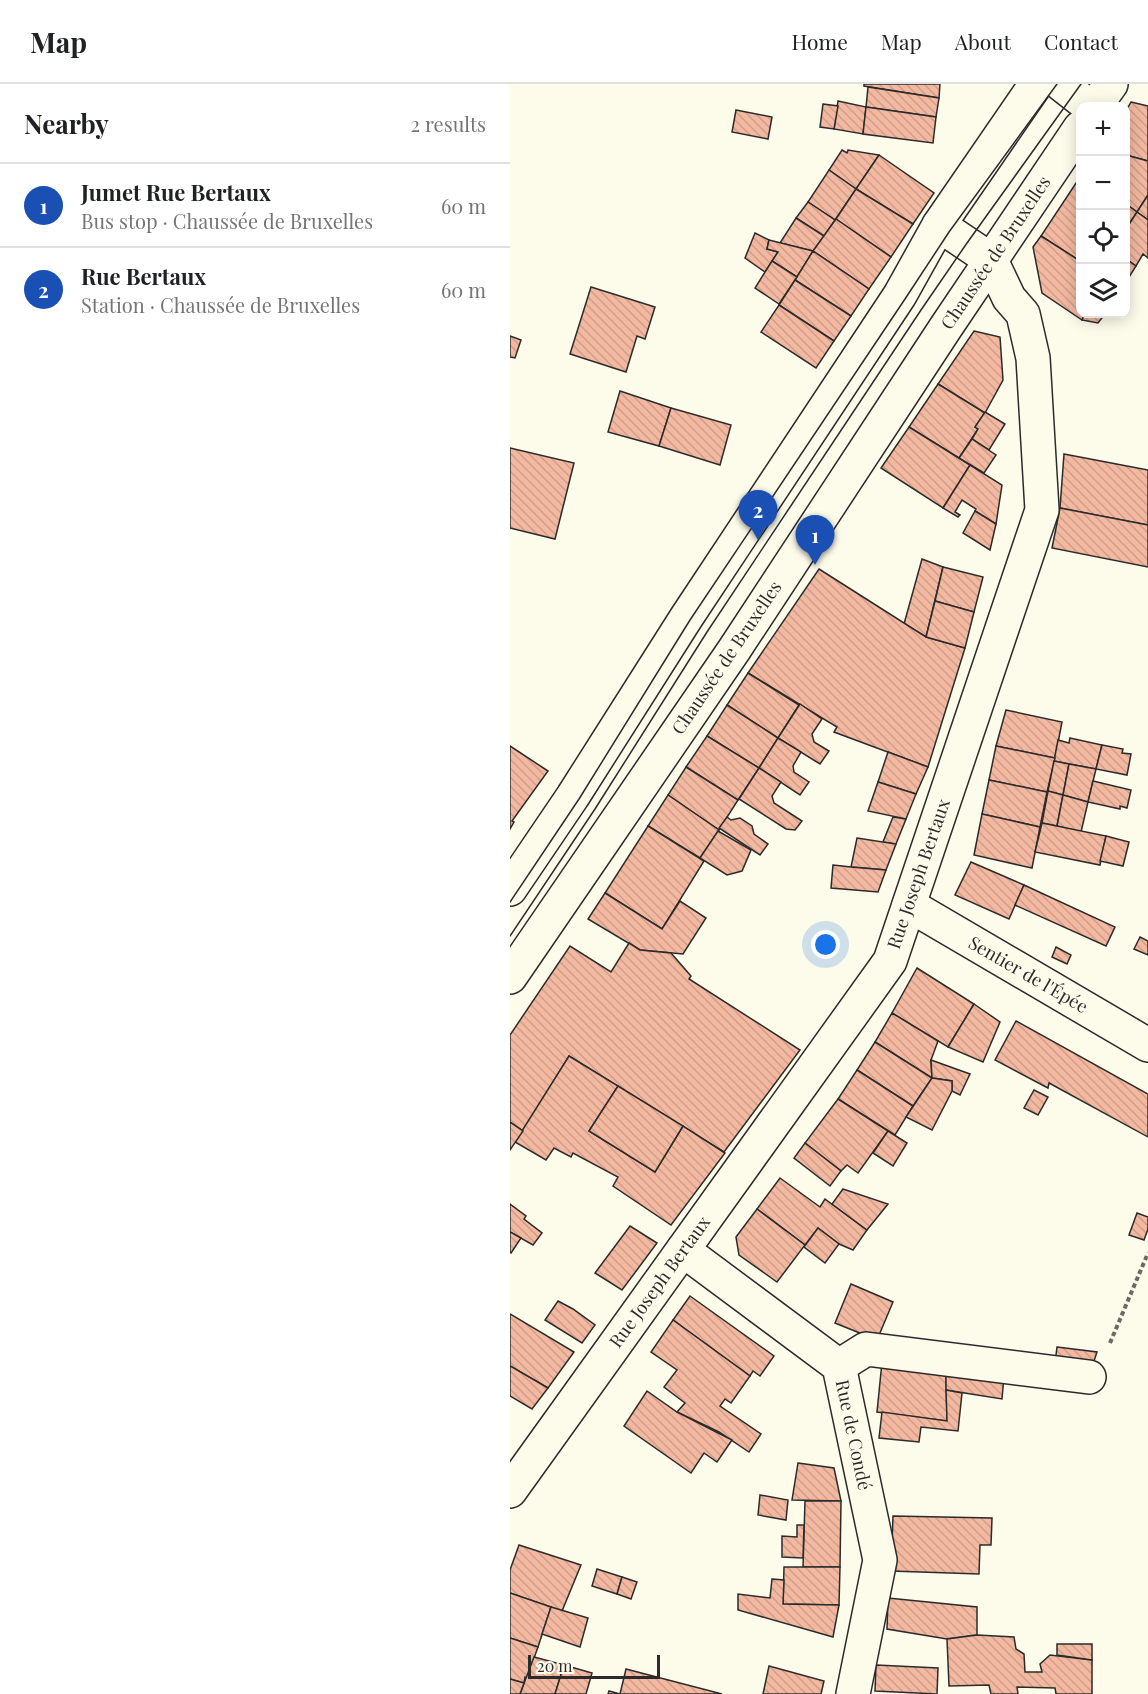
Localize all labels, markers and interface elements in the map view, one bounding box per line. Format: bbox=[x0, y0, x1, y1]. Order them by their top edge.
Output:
text: Map bbox=[30, 23, 87, 60]
text: Home bbox=[792, 27, 848, 55]
text: Map bbox=[881, 27, 922, 55]
text: About bbox=[955, 27, 1011, 55]
text: Contact bbox=[1044, 27, 1118, 55]
map controls bbox=[1076, 102, 1130, 318]
button: + bbox=[1076, 102, 1130, 156]
text: Nearby bbox=[24, 106, 109, 141]
text: 2 results bbox=[411, 110, 486, 137]
button: − bbox=[1076, 156, 1130, 210]
street label: Chaussée de Bruxelles bbox=[935, 171, 1056, 334]
text: Jumet Rue Bertaux bbox=[81, 177, 271, 207]
text: 1 bbox=[40, 192, 47, 219]
text: 60 m bbox=[441, 192, 486, 219]
text: Bus stop · Chaussée de Bruxelles bbox=[81, 207, 373, 234]
button: locate bbox=[1076, 210, 1130, 264]
text: Rue Bertaux bbox=[81, 261, 206, 291]
button: layers bbox=[1076, 264, 1130, 318]
text: 2 bbox=[38, 276, 49, 303]
text: 60 m bbox=[441, 276, 486, 303]
text: Station · Chaussée de Bruxelles bbox=[81, 291, 360, 318]
pin: 2 bbox=[738, 490, 778, 540]
pin: 1 bbox=[796, 516, 834, 565]
street label: Chaussée de Bruxelles bbox=[666, 576, 787, 739]
street label: Rue Joseph Bertaux bbox=[881, 795, 955, 952]
your location bbox=[811, 930, 840, 959]
street label: Sentier de l'Épée bbox=[964, 930, 1093, 1018]
street label: Rue Joseph Bertaux bbox=[603, 1210, 716, 1352]
street label: Rue de Condé bbox=[831, 1377, 877, 1492]
scale bar bbox=[528, 1652, 660, 1680]
text: 20 m bbox=[537, 1655, 572, 1676]

